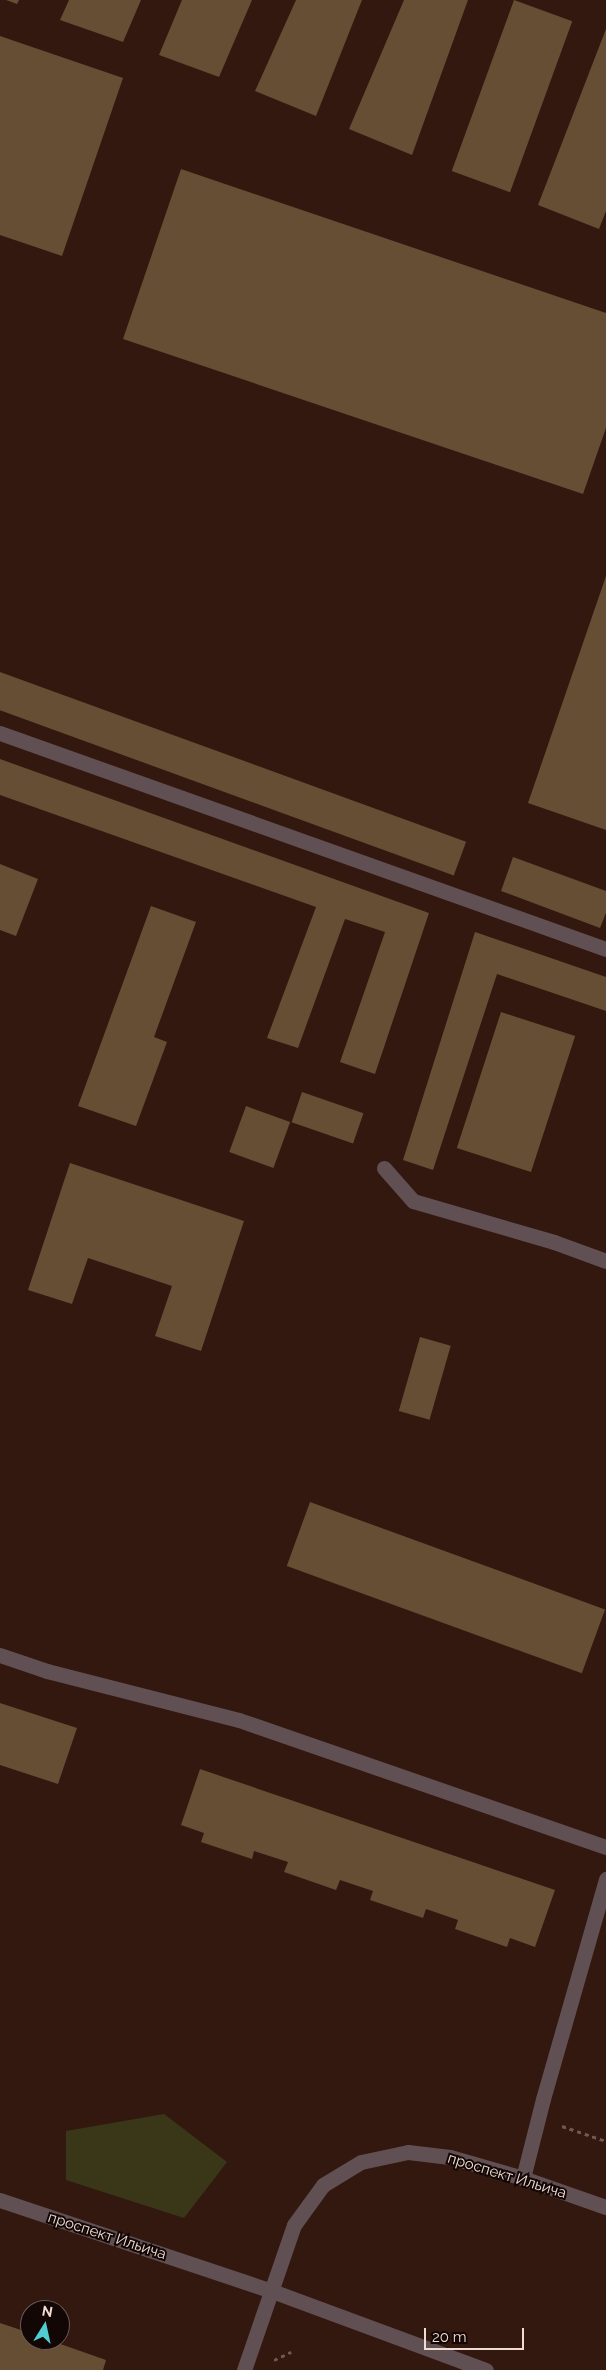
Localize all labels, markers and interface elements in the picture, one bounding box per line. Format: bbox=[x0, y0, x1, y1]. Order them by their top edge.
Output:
street label: проспект Ильича bbox=[445, 2149, 569, 2203]
street label: проспект Ильича bbox=[46, 2208, 168, 2264]
north arrow bbox=[20, 2300, 70, 2350]
text: N bbox=[41, 2302, 54, 2320]
scale bar bbox=[426, 2318, 526, 2350]
text: 20 m bbox=[432, 2328, 467, 2346]

